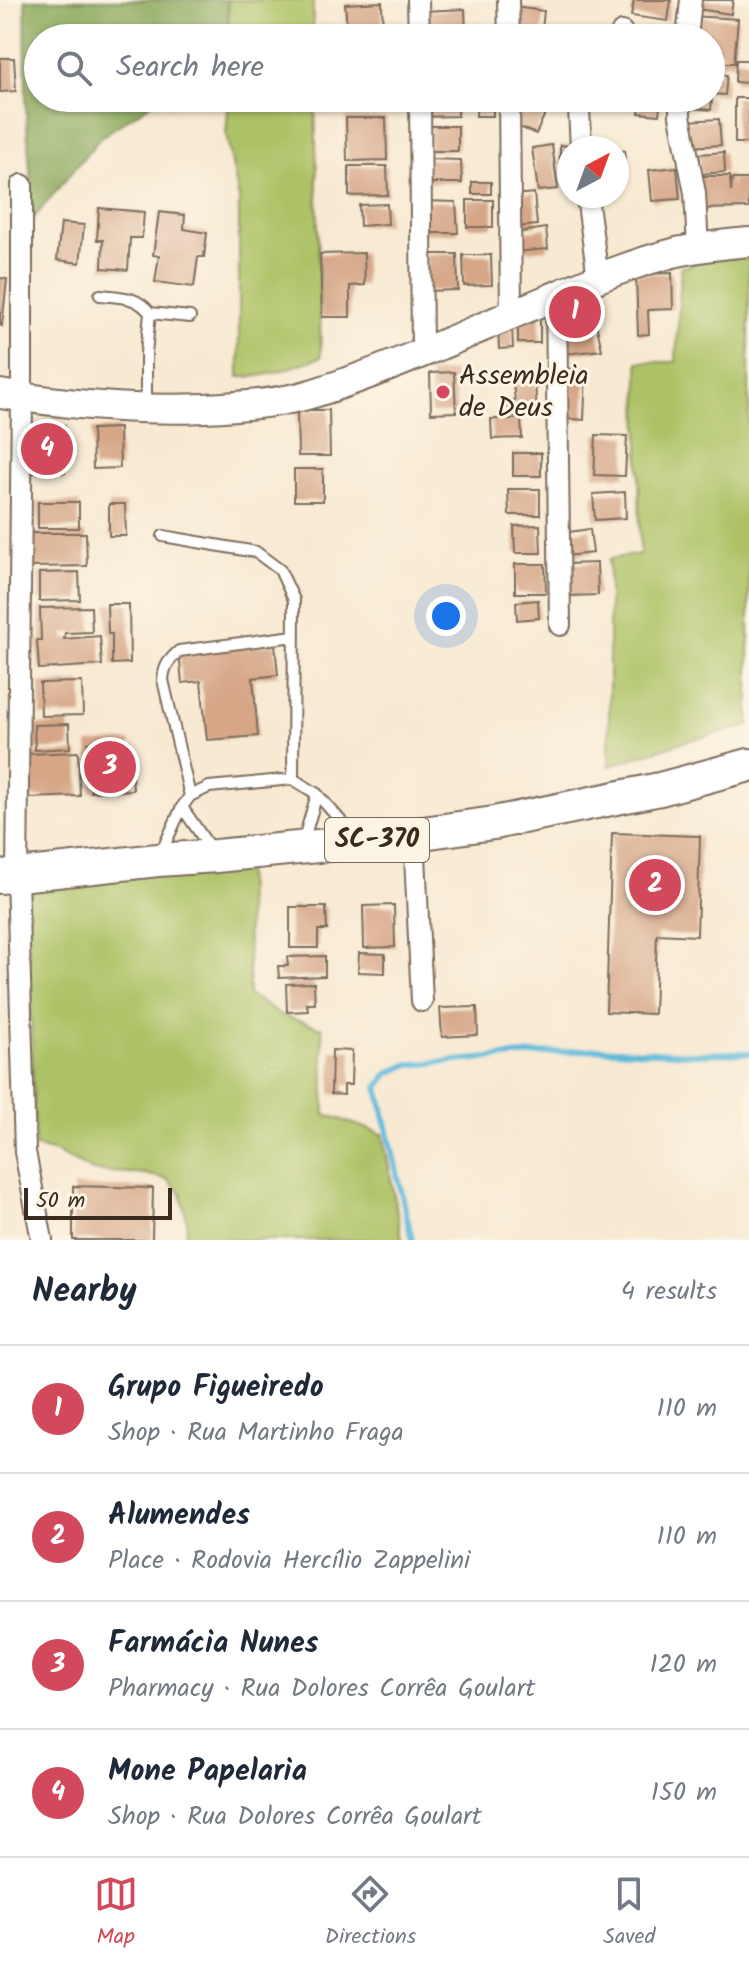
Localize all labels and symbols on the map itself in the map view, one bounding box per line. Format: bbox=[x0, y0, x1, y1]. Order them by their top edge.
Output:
north arrow bbox=[557, 136, 629, 208]
pin: 1 bbox=[549, 282, 601, 342]
place label: Assembleia de Deus bbox=[459, 354, 589, 431]
marker: Assembleia de Deus bbox=[434, 383, 452, 401]
pin: 4 bbox=[21, 419, 73, 479]
your location bbox=[426, 596, 466, 636]
pin: 3 bbox=[84, 737, 136, 797]
road number: SC-370 bbox=[325, 818, 429, 862]
pin: 2 bbox=[629, 855, 681, 915]
scale bar bbox=[24, 1184, 172, 1220]

